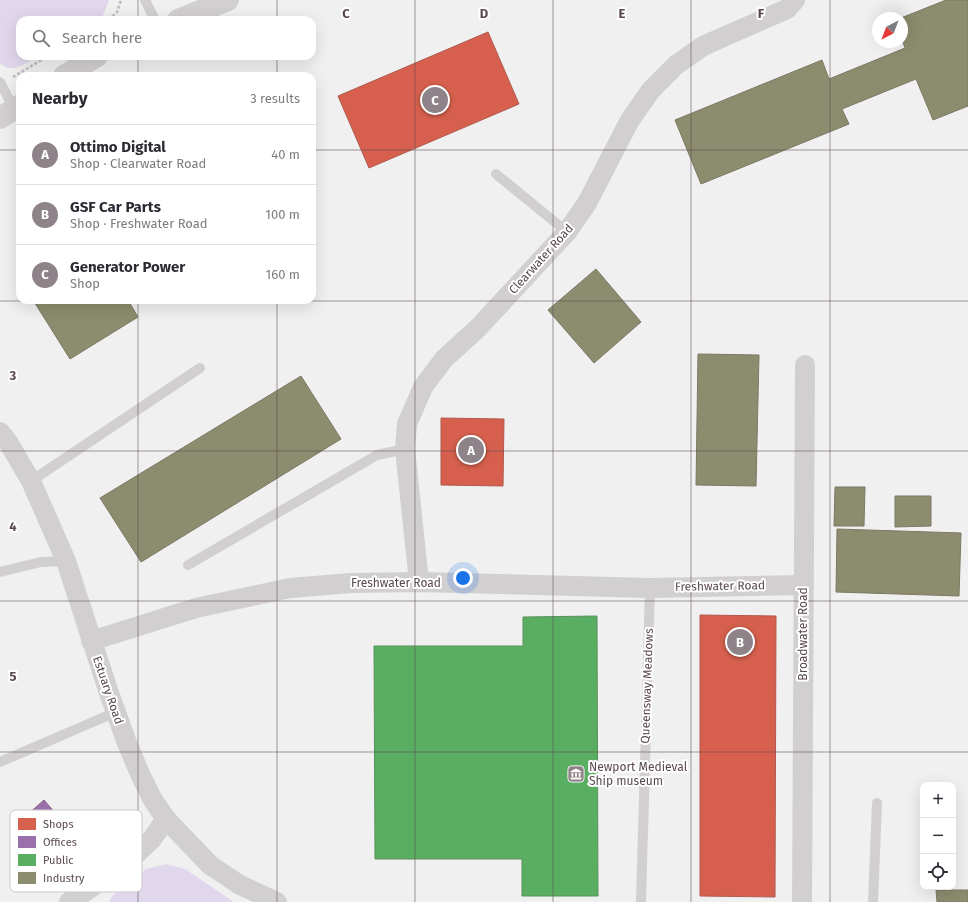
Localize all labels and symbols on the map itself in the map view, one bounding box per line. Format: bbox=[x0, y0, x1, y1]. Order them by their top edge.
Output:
text: C bbox=[342, 6, 350, 21]
text: D bbox=[480, 6, 489, 21]
text: E bbox=[619, 6, 626, 21]
text: F bbox=[758, 6, 765, 21]
north arrow bbox=[872, 12, 908, 48]
pin: C bbox=[422, 85, 448, 115]
street label: Clearwater Road bbox=[506, 221, 576, 297]
text: 3 bbox=[9, 368, 17, 383]
pin: A bbox=[458, 435, 484, 465]
text: 4 bbox=[9, 519, 17, 534]
your location bbox=[453, 568, 473, 588]
street label: Freshwater Road bbox=[351, 576, 441, 590]
street label: Freshwater Road bbox=[675, 578, 765, 594]
street label: Broadwater Road bbox=[796, 587, 810, 681]
pin: B bbox=[727, 627, 753, 657]
street label: Queensway Meadows bbox=[638, 628, 656, 744]
street label: Estuary Road bbox=[90, 654, 126, 726]
text: 5 bbox=[10, 669, 17, 684]
place label: Newport Medieval Ship museum bbox=[589, 760, 688, 788]
museum icon: Newport Medieval Ship museum bbox=[566, 764, 586, 784]
legend bbox=[10, 810, 142, 892]
text: Shops bbox=[43, 818, 74, 831]
text: Offices bbox=[43, 836, 77, 849]
text: Public bbox=[43, 854, 74, 867]
text: Industry bbox=[43, 872, 85, 885]

